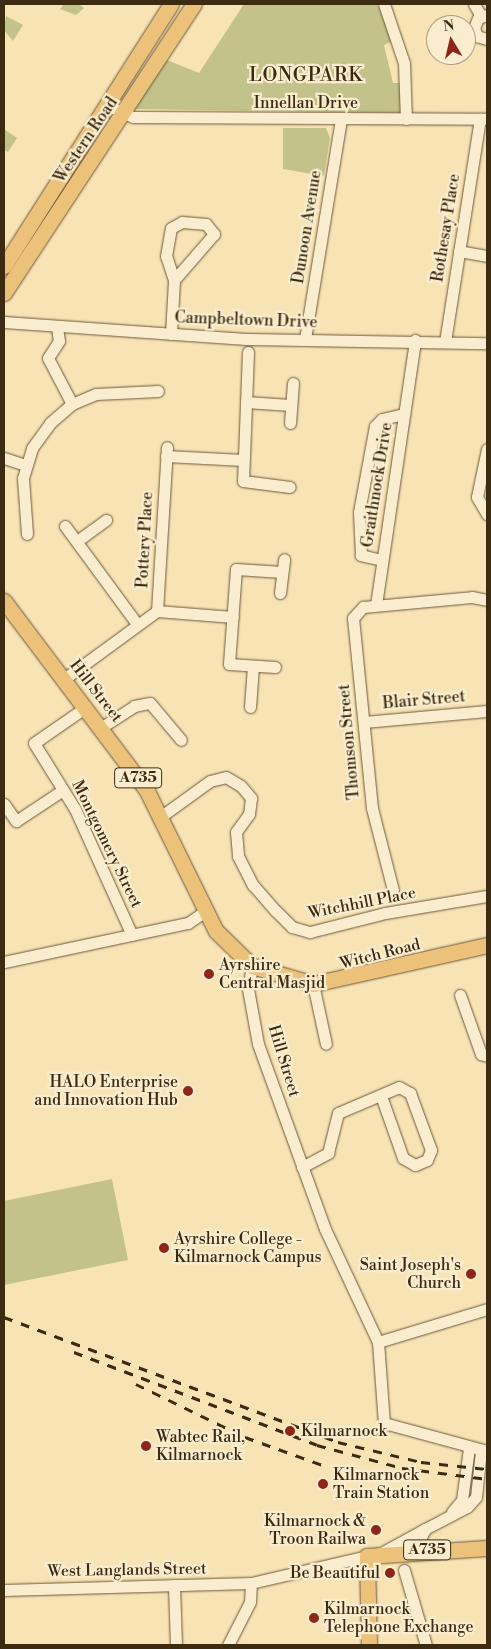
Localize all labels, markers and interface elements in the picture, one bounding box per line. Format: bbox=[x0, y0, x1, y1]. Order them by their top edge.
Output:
north arrow bbox=[426, 15, 476, 65]
text: N bbox=[442, 16, 456, 36]
district label: LONGPARK bbox=[248, 65, 364, 87]
street label: Western Road bbox=[50, 93, 122, 187]
street label: Innellan Drive bbox=[254, 93, 358, 113]
street label: Dunoon Avenue bbox=[289, 169, 325, 285]
street label: Rothesay Place bbox=[428, 173, 464, 283]
street label: Campbeltown Drive bbox=[174, 308, 318, 332]
street label: Graithnock Drive bbox=[358, 421, 396, 549]
street label: Pottery Place bbox=[133, 491, 157, 589]
street label: Hill Street bbox=[66, 656, 126, 726]
street label: Thomson Street bbox=[334, 683, 364, 801]
street label: Blair Street bbox=[382, 687, 466, 713]
road number: A735 bbox=[113, 766, 163, 790]
street label: Montgomery Street bbox=[68, 777, 146, 911]
street label: Witchhill Place bbox=[306, 883, 418, 923]
street label: Witch Road bbox=[338, 935, 422, 973]
place label: Ayrshire Central Masjid bbox=[219, 955, 325, 993]
marker: Ayrshire Central Masjid bbox=[203, 968, 215, 980]
street label: Hill Street bbox=[264, 1023, 304, 1099]
place label: HALO Enterprise and Innovation Hub bbox=[34, 1072, 178, 1110]
marker: HALO Enterprise and Innovation Hub bbox=[182, 1085, 194, 1097]
place label: Ayrshire College - Kilmarnock Campus bbox=[174, 1229, 322, 1267]
marker: Ayrshire College - Kilmarnock Campus bbox=[158, 1242, 170, 1254]
place label: Saint Joseph's Church bbox=[360, 1255, 461, 1293]
marker: Saint Joseph's Church bbox=[465, 1268, 477, 1280]
place label: Kilmarnock bbox=[301, 1421, 387, 1441]
marker: Kilmarnock bbox=[283, 1424, 297, 1438]
place label: Wabtec Rail, Kilmarnock bbox=[156, 1427, 245, 1465]
marker: Wabtec Rail, Kilmarnock bbox=[140, 1440, 152, 1452]
place label: Kilmarnock Train Station bbox=[333, 1465, 429, 1503]
marker: Kilmarnock Train Station bbox=[317, 1478, 329, 1490]
place label: Kilmarnock & Troon Railwa bbox=[264, 1511, 366, 1549]
marker: Kilmarnock & Troon Railwa bbox=[370, 1524, 382, 1536]
road number: A735 bbox=[402, 1538, 452, 1562]
street label: West Langlands Street bbox=[47, 1559, 207, 1581]
place label: Be Beautiful bbox=[290, 1563, 380, 1583]
marker: Be Beautiful bbox=[384, 1567, 396, 1579]
place label: Kilmarnock Telephone Exchange bbox=[324, 1599, 473, 1637]
marker: Kilmarnock Telephone Exchange bbox=[308, 1612, 320, 1624]

